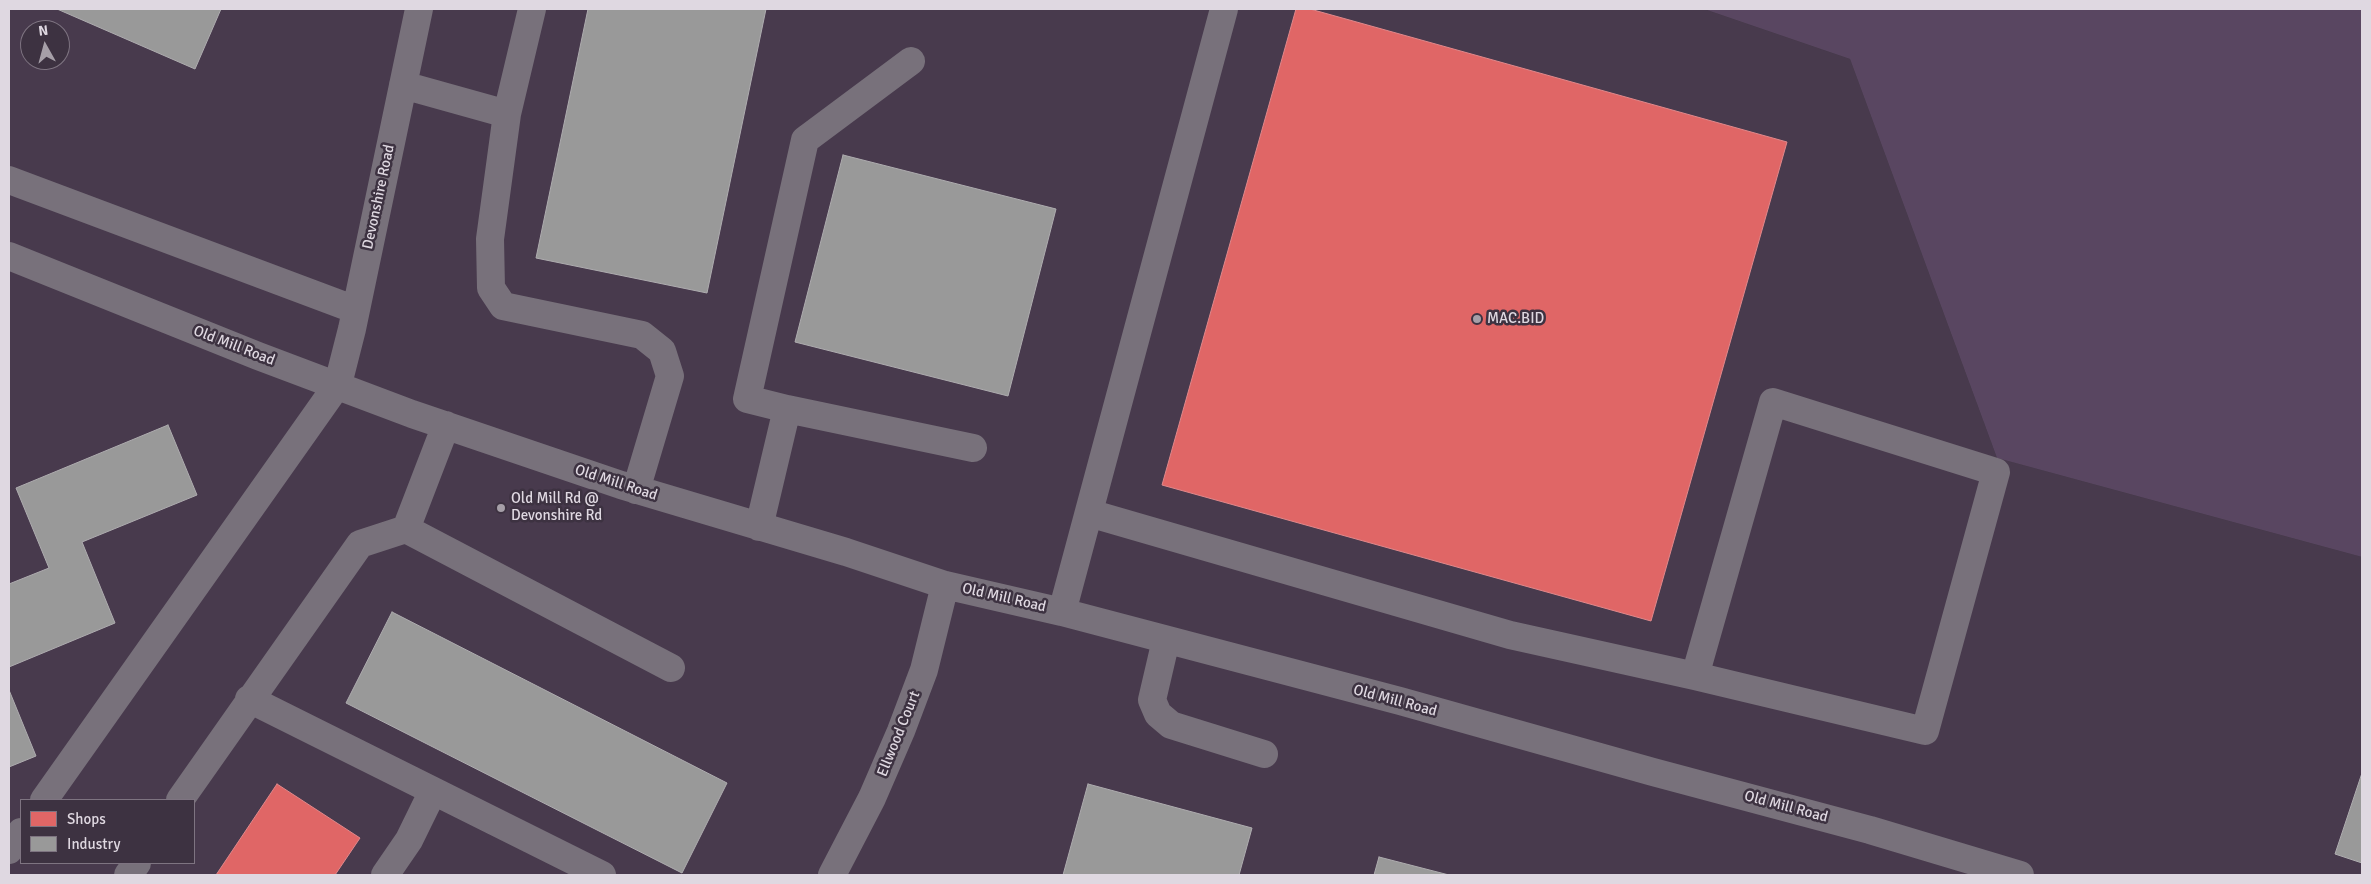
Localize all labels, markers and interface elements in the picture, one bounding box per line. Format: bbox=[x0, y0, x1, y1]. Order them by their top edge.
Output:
north arrow bbox=[20, 20, 70, 70]
text: N bbox=[37, 22, 49, 40]
street label: Devonshire Road bbox=[359, 143, 399, 251]
place label: MAC.BID bbox=[1487, 310, 1544, 328]
marker: MAC.BID bbox=[1471, 313, 1483, 325]
street label: Old Mill Road bbox=[191, 322, 277, 370]
street label: Old Mill Road bbox=[572, 461, 660, 505]
place label: Old Mill Rd @ Devonshire Rd bbox=[511, 490, 602, 525]
marker: Old Mill Rd @ Devonshire Rd bbox=[495, 502, 507, 514]
street label: Old Mill Road bbox=[960, 580, 1048, 616]
street label: Old Mill Road bbox=[1351, 681, 1439, 721]
street label: Ellwood Court bbox=[874, 689, 924, 779]
street label: Old Mill Road bbox=[1742, 787, 1830, 827]
legend bbox=[20, 799, 195, 864]
text: Shops bbox=[67, 810, 106, 828]
text: Industry bbox=[67, 835, 120, 853]

